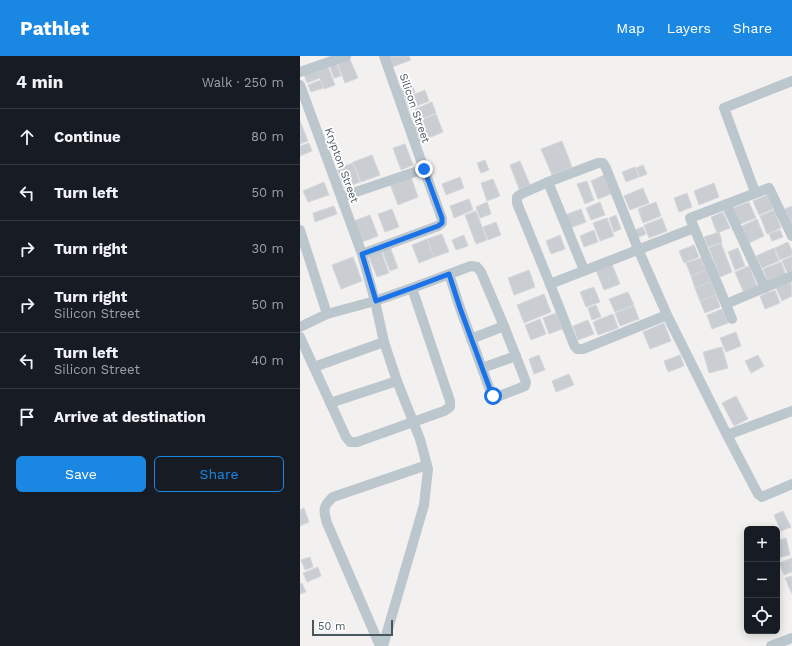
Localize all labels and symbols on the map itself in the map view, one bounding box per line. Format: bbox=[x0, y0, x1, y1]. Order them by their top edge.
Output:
street label: Silicon Street bbox=[397, 72, 433, 145]
street label: Krypton Street bbox=[322, 126, 361, 205]
route end bbox=[415, 160, 433, 178]
route start bbox=[484, 387, 502, 405]
scale bar bbox=[312, 618, 393, 637]

